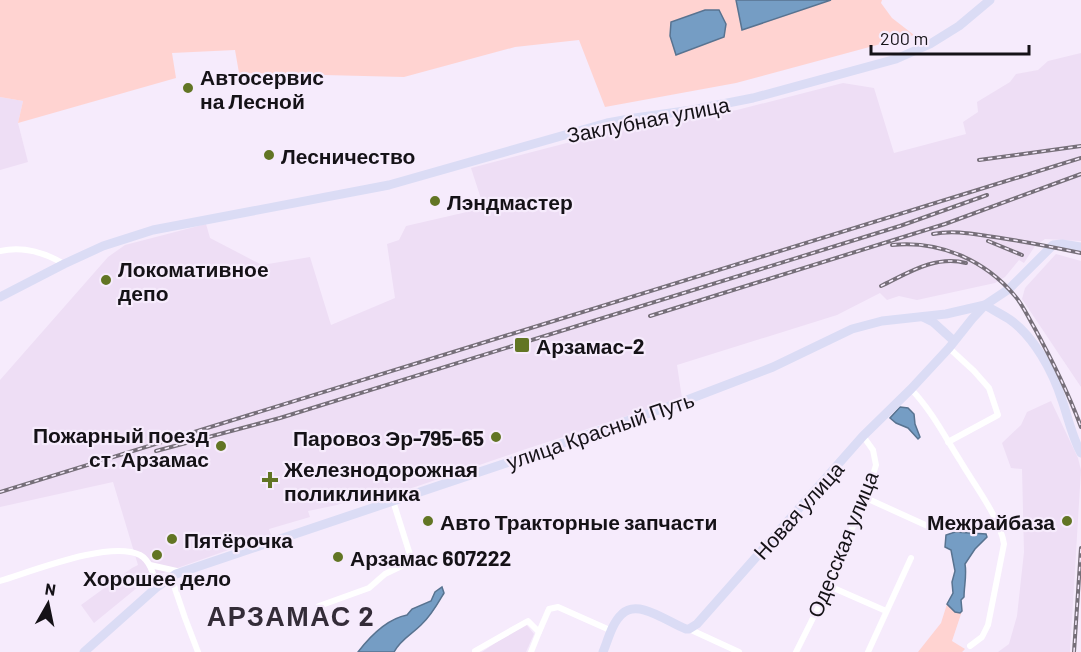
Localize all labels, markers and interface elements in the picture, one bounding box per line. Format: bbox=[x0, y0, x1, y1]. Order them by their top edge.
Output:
scale bar bbox=[871, 18, 1028, 56]
text: 200 m bbox=[880, 27, 928, 49]
place label: Автосервис на Лесной bbox=[200, 64, 324, 113]
marker: Автосервис на Лесной bbox=[181, 81, 195, 95]
street label: Заклубная улица bbox=[564, 91, 732, 147]
place label: Лесничество bbox=[281, 143, 415, 168]
marker: Лесничество bbox=[262, 148, 276, 162]
place label: Лэндмастер bbox=[447, 189, 573, 214]
marker: Лэндмастер bbox=[428, 194, 442, 208]
place label: Локомативное депо bbox=[118, 256, 269, 305]
marker: Локомативное депо bbox=[99, 273, 113, 287]
place label: Арзамас-2 bbox=[536, 333, 645, 358]
marker: Арзамас-2 bbox=[513, 336, 531, 354]
street label: улица Красный Путь bbox=[503, 386, 697, 474]
place label: Пожарный поезд ст. Арзамас bbox=[33, 422, 209, 471]
place label: Паровоз Эр-795-65 bbox=[293, 425, 484, 450]
marker: Паровоз Эр-795-65 bbox=[489, 430, 503, 444]
marker: Пожарный поезд ст. Арзамас bbox=[214, 439, 228, 453]
place label: Железнодорожная поликлиника bbox=[283, 456, 478, 505]
street label: Новая улица bbox=[748, 456, 849, 564]
street label: Одесская улица bbox=[801, 467, 883, 621]
marker: Железнодорожная поликлиника bbox=[261, 471, 279, 489]
place label: Авто Тракторные запчасти bbox=[440, 509, 717, 534]
place label: Межрайбаза bbox=[927, 509, 1055, 534]
marker: Авто Тракторные запчасти bbox=[421, 514, 435, 528]
marker: Межрайбаза bbox=[1060, 514, 1074, 528]
place label: Пятёрочка bbox=[184, 527, 293, 552]
marker: Пятёрочка bbox=[165, 532, 179, 546]
place label: Арзамас 607222 bbox=[350, 545, 511, 570]
marker: Хорошее дело bbox=[150, 548, 164, 562]
marker: Арзамас 607222 bbox=[331, 550, 345, 564]
place label: Хорошее дело bbox=[83, 565, 231, 590]
north arrow bbox=[18, 574, 78, 634]
text: N bbox=[44, 578, 57, 599]
district label: АРЗАМАС 2 bbox=[207, 599, 375, 631]

